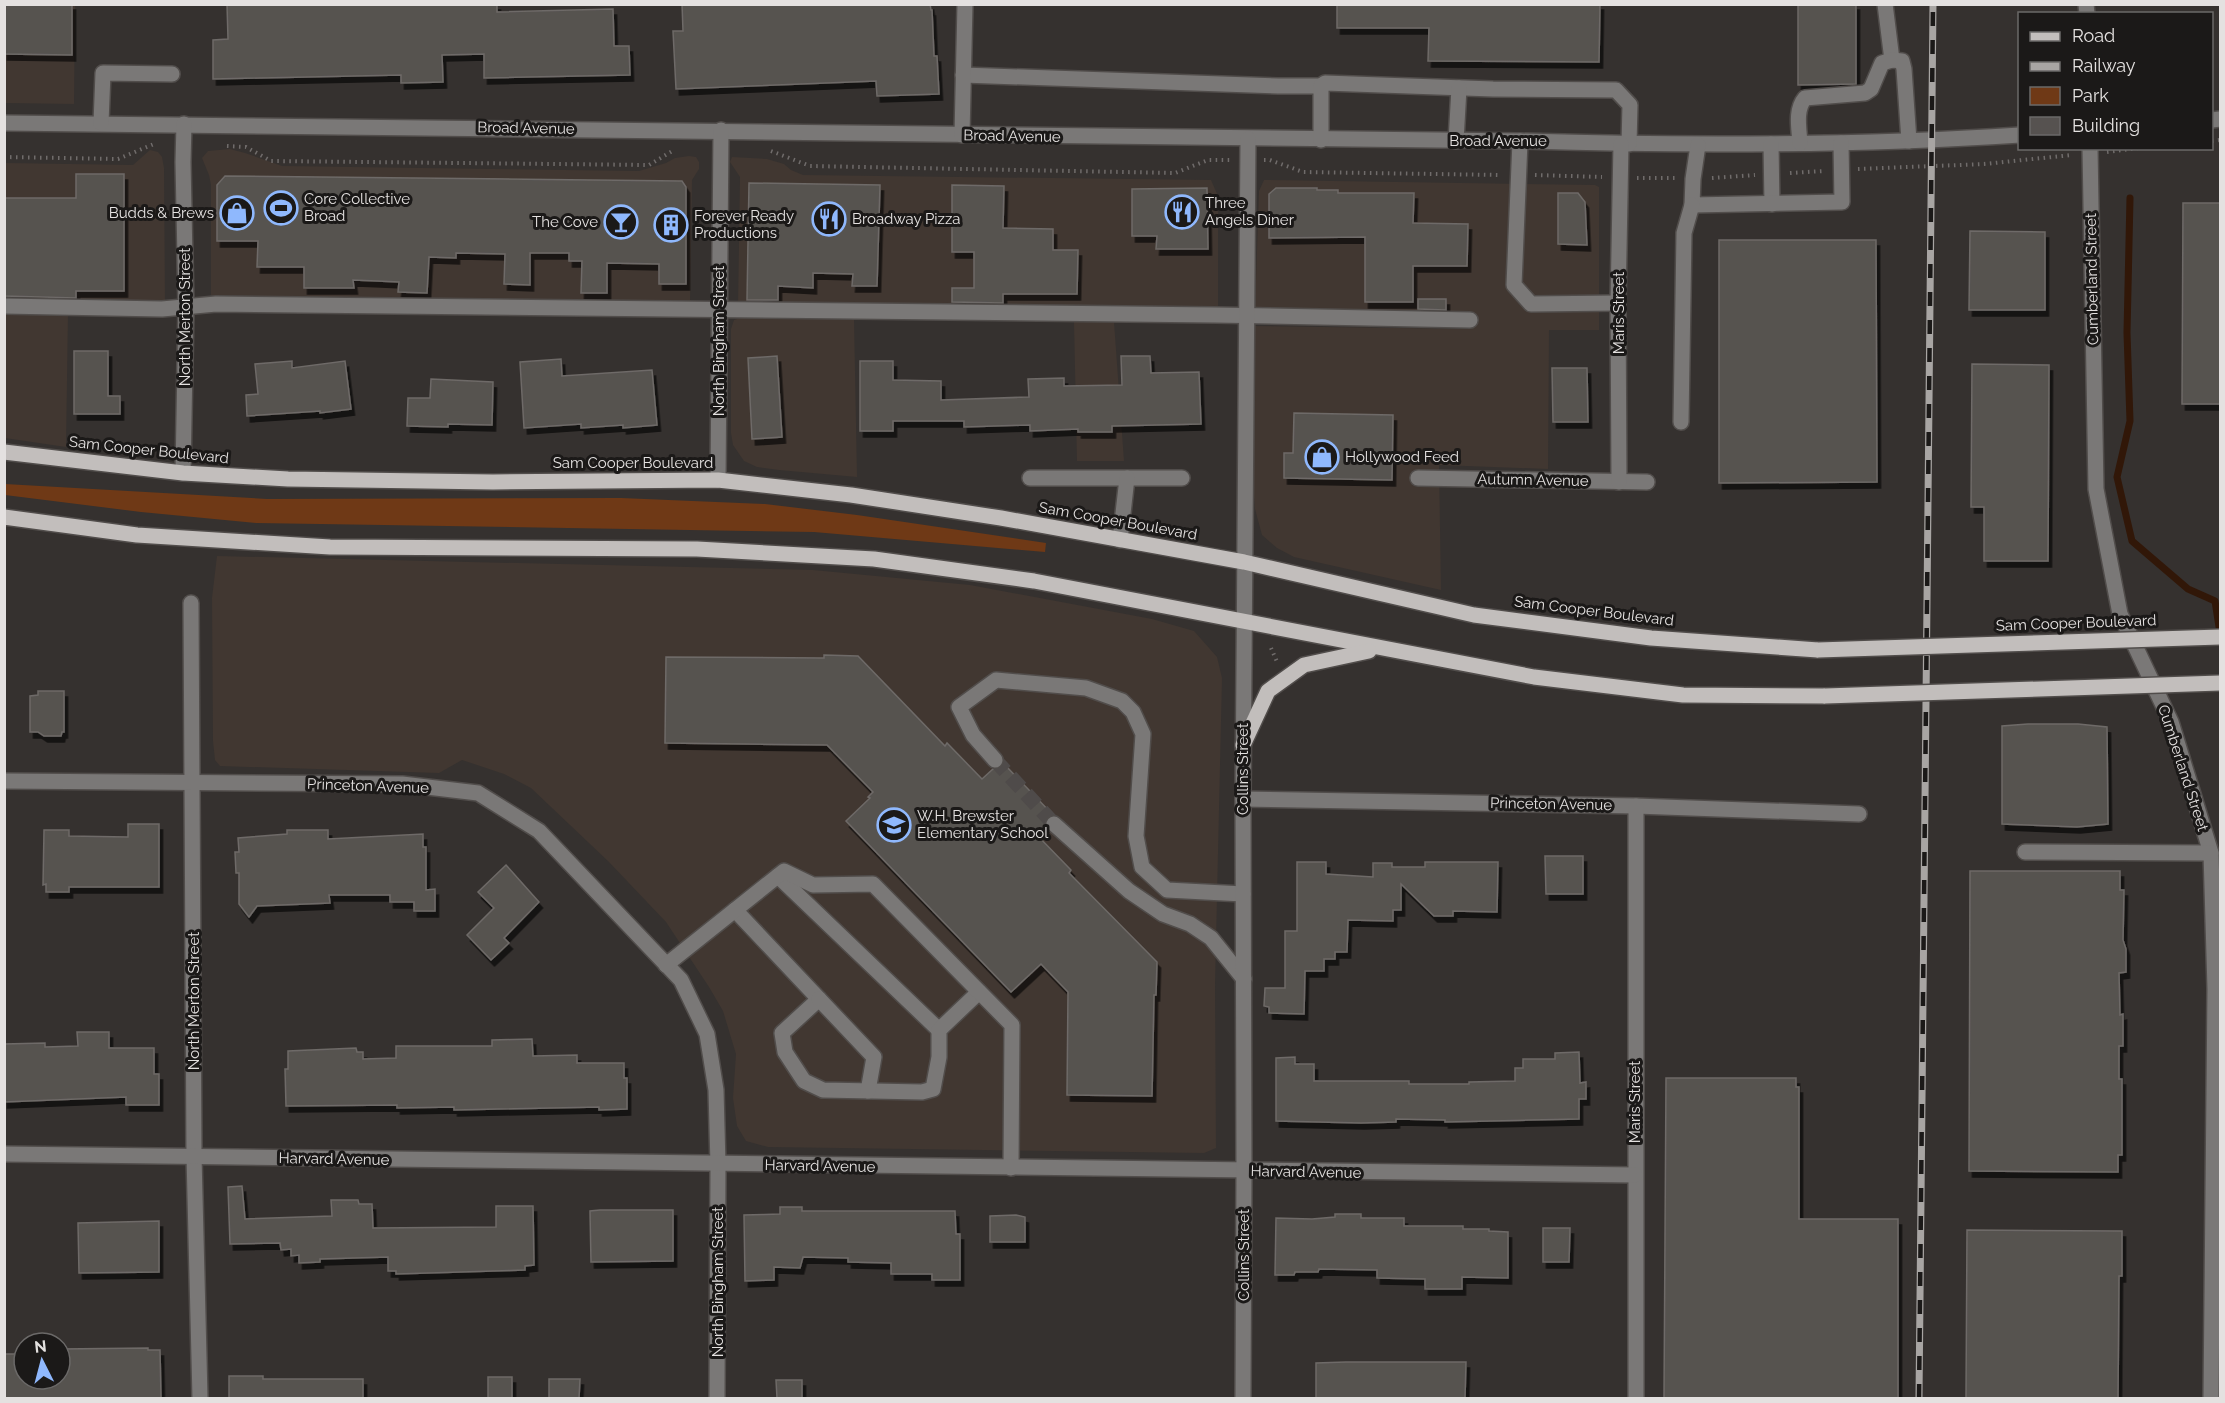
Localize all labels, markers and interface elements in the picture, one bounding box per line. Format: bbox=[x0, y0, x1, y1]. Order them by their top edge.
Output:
legend bbox=[2018, 12, 2213, 150]
text: Road bbox=[2072, 25, 2115, 46]
text: Railway bbox=[2072, 55, 2136, 76]
text: Park bbox=[2072, 85, 2109, 106]
text: Building bbox=[2072, 115, 2140, 136]
street label: Broad Avenue bbox=[477, 118, 575, 138]
street label: Broad Avenue bbox=[963, 126, 1061, 146]
street label: Broad Avenue bbox=[1449, 132, 1547, 150]
sports icon: Core Collective Broad bbox=[263, 190, 299, 226]
place label: Core Collective Broad bbox=[304, 190, 410, 225]
restaurant icon: Three Angels Diner bbox=[1164, 194, 1200, 230]
place label: Three Angels Diner bbox=[1205, 194, 1295, 229]
shop icon: Budds & Brews bbox=[219, 195, 255, 231]
restaurant icon: Broadway Pizza bbox=[811, 201, 847, 237]
place label: Budds & Brews bbox=[109, 204, 214, 222]
bar icon: The Cove bbox=[603, 204, 639, 240]
building icon: Forever Ready Productions bbox=[653, 207, 689, 243]
place label: Forever Ready Productions bbox=[694, 207, 794, 242]
place label: Broadway Pizza bbox=[852, 210, 960, 228]
place label: The Cove bbox=[532, 213, 598, 231]
street label: Cumberland Street bbox=[2082, 213, 2102, 345]
street label: North Merton Street bbox=[176, 248, 194, 386]
street label: North Bingham Street bbox=[710, 266, 728, 416]
street label: Maris Street bbox=[1610, 272, 1628, 354]
street label: Sam Cooper Boulevard bbox=[68, 433, 230, 467]
shop icon: Hollywood Feed bbox=[1304, 439, 1340, 475]
place label: Hollywood Feed bbox=[1345, 448, 1459, 466]
street label: Sam Cooper Boulevard bbox=[553, 454, 713, 472]
street label: Autumn Avenue bbox=[1477, 470, 1589, 490]
street label: Sam Cooper Boulevard bbox=[1037, 498, 1199, 544]
street label: Sam Cooper Boulevard bbox=[1513, 592, 1675, 630]
street label: Sam Cooper Boulevard bbox=[1995, 611, 2157, 635]
street label: Cumberland Street bbox=[2154, 702, 2212, 834]
street label: Collins Street bbox=[1234, 723, 1252, 815]
street label: Princeton Avenue bbox=[307, 775, 429, 797]
street label: Princeton Avenue bbox=[1490, 794, 1612, 814]
school or university icon: W.H. Brewster Elementary School bbox=[876, 807, 912, 843]
place label: W.H. Brewster Elementary School bbox=[917, 807, 1049, 842]
street label: North Merton Street bbox=[185, 932, 203, 1070]
street label: Maris Street bbox=[1626, 1061, 1644, 1143]
street label: Harvard Avenue bbox=[278, 1149, 390, 1169]
street label: Harvard Avenue bbox=[764, 1156, 876, 1176]
street label: Harvard Avenue bbox=[1250, 1162, 1362, 1182]
street label: North Bingham Street bbox=[709, 1207, 727, 1357]
street label: Collins Street bbox=[1235, 1209, 1253, 1301]
north arrow bbox=[12, 1331, 72, 1391]
text: N bbox=[33, 1336, 48, 1357]

